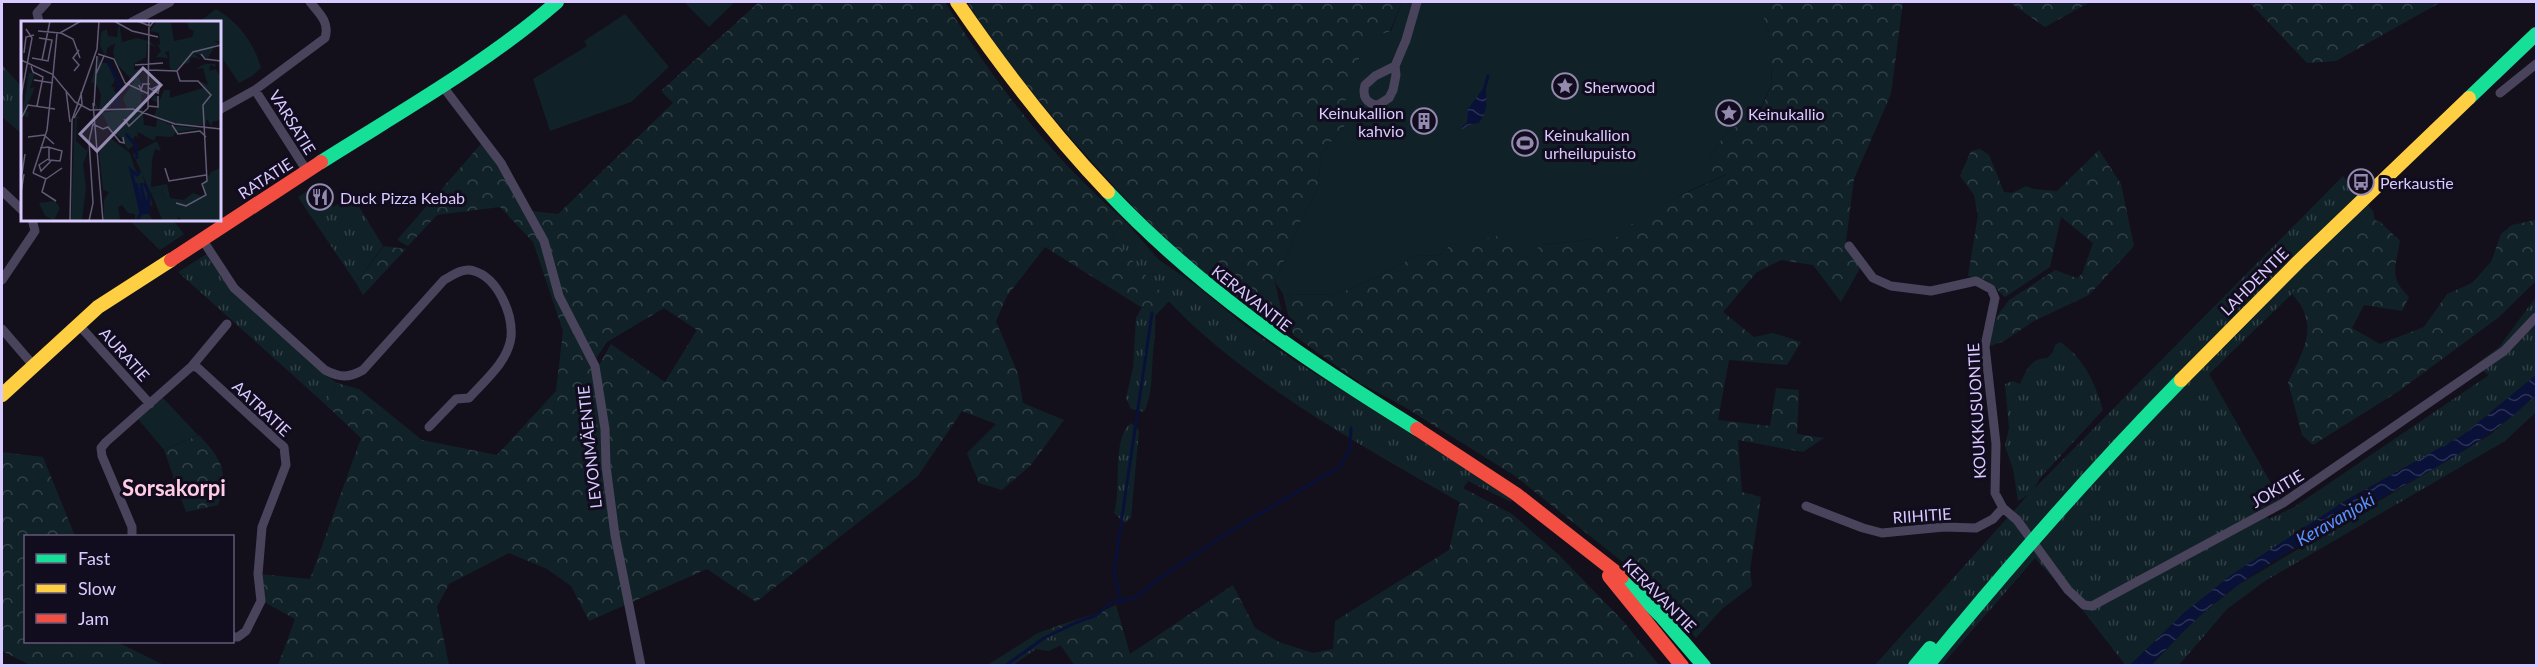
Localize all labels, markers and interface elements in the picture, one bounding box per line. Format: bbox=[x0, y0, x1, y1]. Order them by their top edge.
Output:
inset map bbox=[21, 21, 220, 220]
place icon: Sherwood bbox=[1550, 71, 1580, 101]
place label: Sherwood bbox=[1584, 77, 1655, 96]
street label: VARSATIE bbox=[266, 86, 320, 158]
place icon: Keinukallio bbox=[1714, 98, 1744, 128]
place label: Keinukallion kahvio bbox=[1318, 103, 1404, 140]
place label: Keinukallio bbox=[1748, 104, 1825, 123]
building icon: Keinukallion kahvio bbox=[1409, 106, 1439, 136]
place label: Keinukallion urheilupuisto bbox=[1544, 125, 1636, 162]
sports icon: Keinukallion urheilupuisto bbox=[1510, 128, 1540, 158]
street label: RATATIE bbox=[234, 153, 296, 203]
bus stop icon: Perkaustie bbox=[2346, 167, 2376, 197]
place label: Perkaustie bbox=[2380, 173, 2454, 192]
restaurant icon: Duck Pizza Kebab bbox=[305, 182, 335, 212]
place label: Duck Pizza Kebab bbox=[340, 188, 465, 207]
street label: LAHDENTIE bbox=[2216, 243, 2292, 319]
street label: KERAVANTIE bbox=[1208, 261, 1296, 335]
street label: AURATIE bbox=[96, 323, 154, 385]
street label: KOUKKUSUONTIE bbox=[1963, 343, 1989, 479]
street label: AATRATIE bbox=[229, 376, 295, 440]
street label: LEVONMÄENTIE bbox=[573, 385, 605, 509]
street label: JOKITIE bbox=[2247, 465, 2307, 511]
district label: Sorsakorpi bbox=[122, 474, 226, 501]
water label: Keravanjoki bbox=[2292, 488, 2378, 550]
street label: RIIHITIE bbox=[1892, 503, 1952, 527]
legend bbox=[24, 535, 234, 643]
text: Fast bbox=[78, 547, 111, 569]
street label: KERAVANTIE bbox=[1619, 554, 1701, 636]
text: Slow bbox=[78, 577, 116, 599]
text: Jam bbox=[78, 607, 109, 629]

